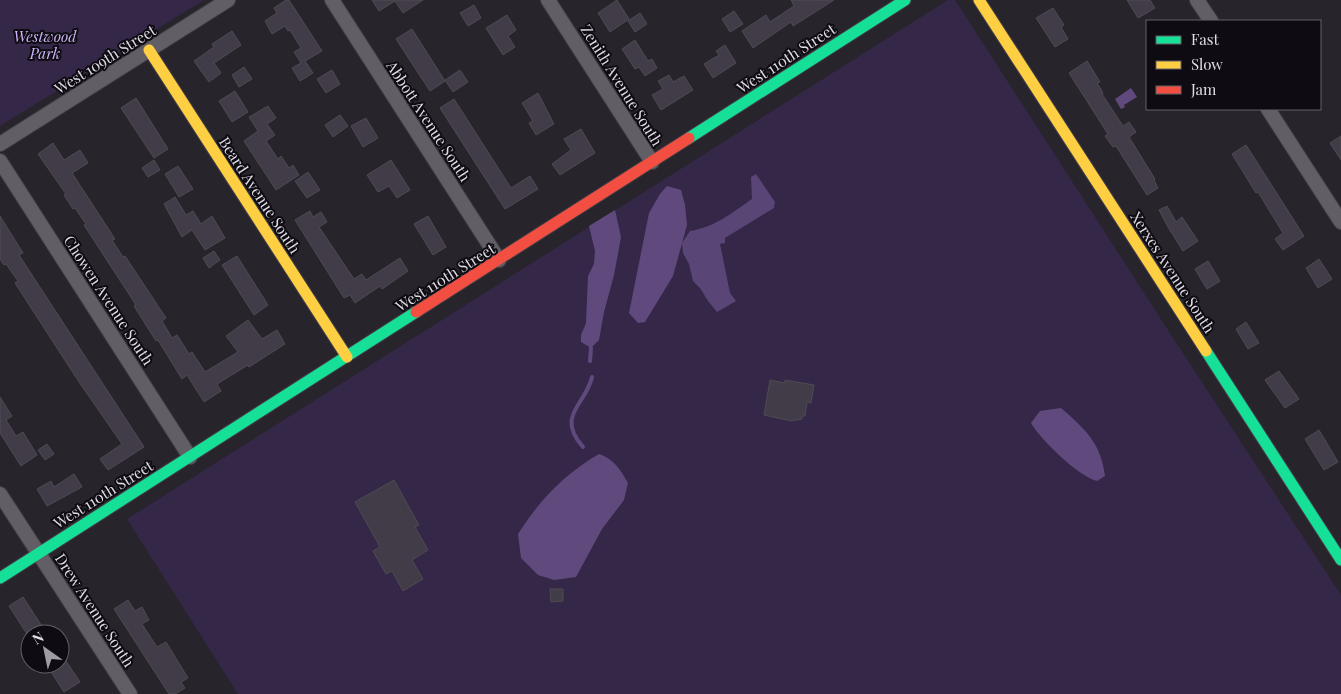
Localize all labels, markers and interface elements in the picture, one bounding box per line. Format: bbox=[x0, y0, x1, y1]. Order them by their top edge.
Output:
street label: West 110th Street bbox=[732, 18, 840, 98]
street label: West 109th Street bbox=[50, 19, 160, 99]
legend bbox=[1146, 20, 1321, 110]
street label: Zenith Avenue South bbox=[577, 21, 668, 150]
park label: Westwood Park bbox=[13, 26, 77, 63]
text: Fast bbox=[1191, 29, 1220, 49]
text: Slow bbox=[1191, 54, 1223, 74]
street label: Abbott Avenue South bbox=[382, 56, 476, 185]
text: Jam bbox=[1190, 79, 1217, 99]
street label: Beard Avenue South bbox=[215, 133, 305, 257]
street label: Xerxes Avenue South bbox=[1126, 208, 1220, 337]
street label: Chowen Avenue South bbox=[60, 231, 159, 369]
street label: West 110th Street bbox=[391, 238, 499, 316]
street label: West 110th Street bbox=[49, 455, 157, 533]
street label: Drew Avenue South bbox=[51, 549, 139, 671]
north arrow bbox=[20, 624, 70, 674]
text: N bbox=[28, 627, 47, 648]

